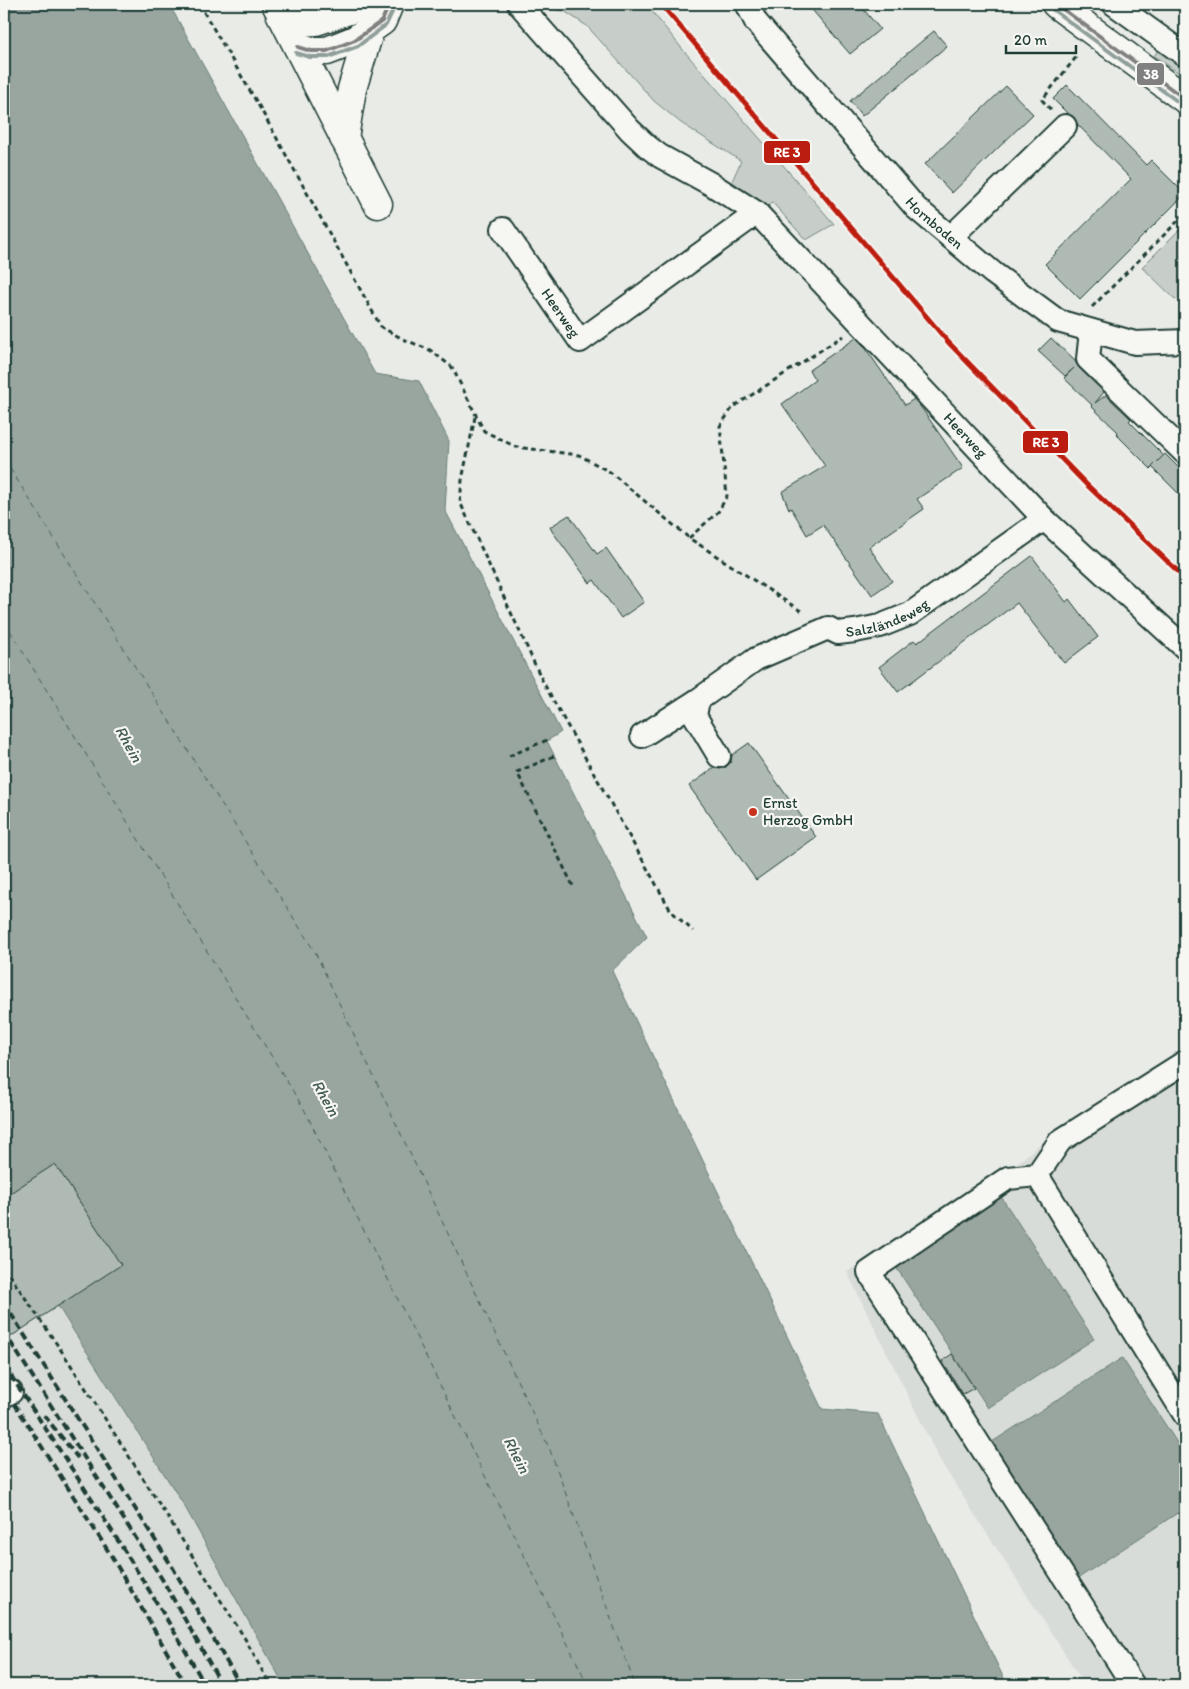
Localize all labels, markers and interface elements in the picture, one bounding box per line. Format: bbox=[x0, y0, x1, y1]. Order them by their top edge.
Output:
scale bar bbox=[1006, 22, 1076, 54]
text: 20 m bbox=[1014, 31, 1048, 49]
line badge: 38 bbox=[1136, 62, 1165, 86]
text: 38 bbox=[1143, 66, 1159, 83]
line badge: RE 3 bbox=[763, 140, 811, 164]
text: RE 3 bbox=[774, 144, 801, 161]
street label: Hornboden bbox=[901, 193, 967, 253]
street label: Heerweg bbox=[538, 285, 584, 341]
street label: Heerweg bbox=[940, 409, 991, 462]
line badge: RE 3 bbox=[1022, 430, 1069, 454]
text: RE 3 bbox=[1033, 434, 1060, 451]
street label: Salzländeweg bbox=[845, 594, 933, 641]
water label: Rhein bbox=[111, 723, 147, 766]
place label: Ernst Herzog GmbH bbox=[763, 794, 853, 829]
marker: Ernst Herzog GmbH bbox=[747, 806, 759, 818]
water label: Rhein bbox=[308, 1077, 344, 1120]
water label: Rhein bbox=[500, 1434, 534, 1477]

